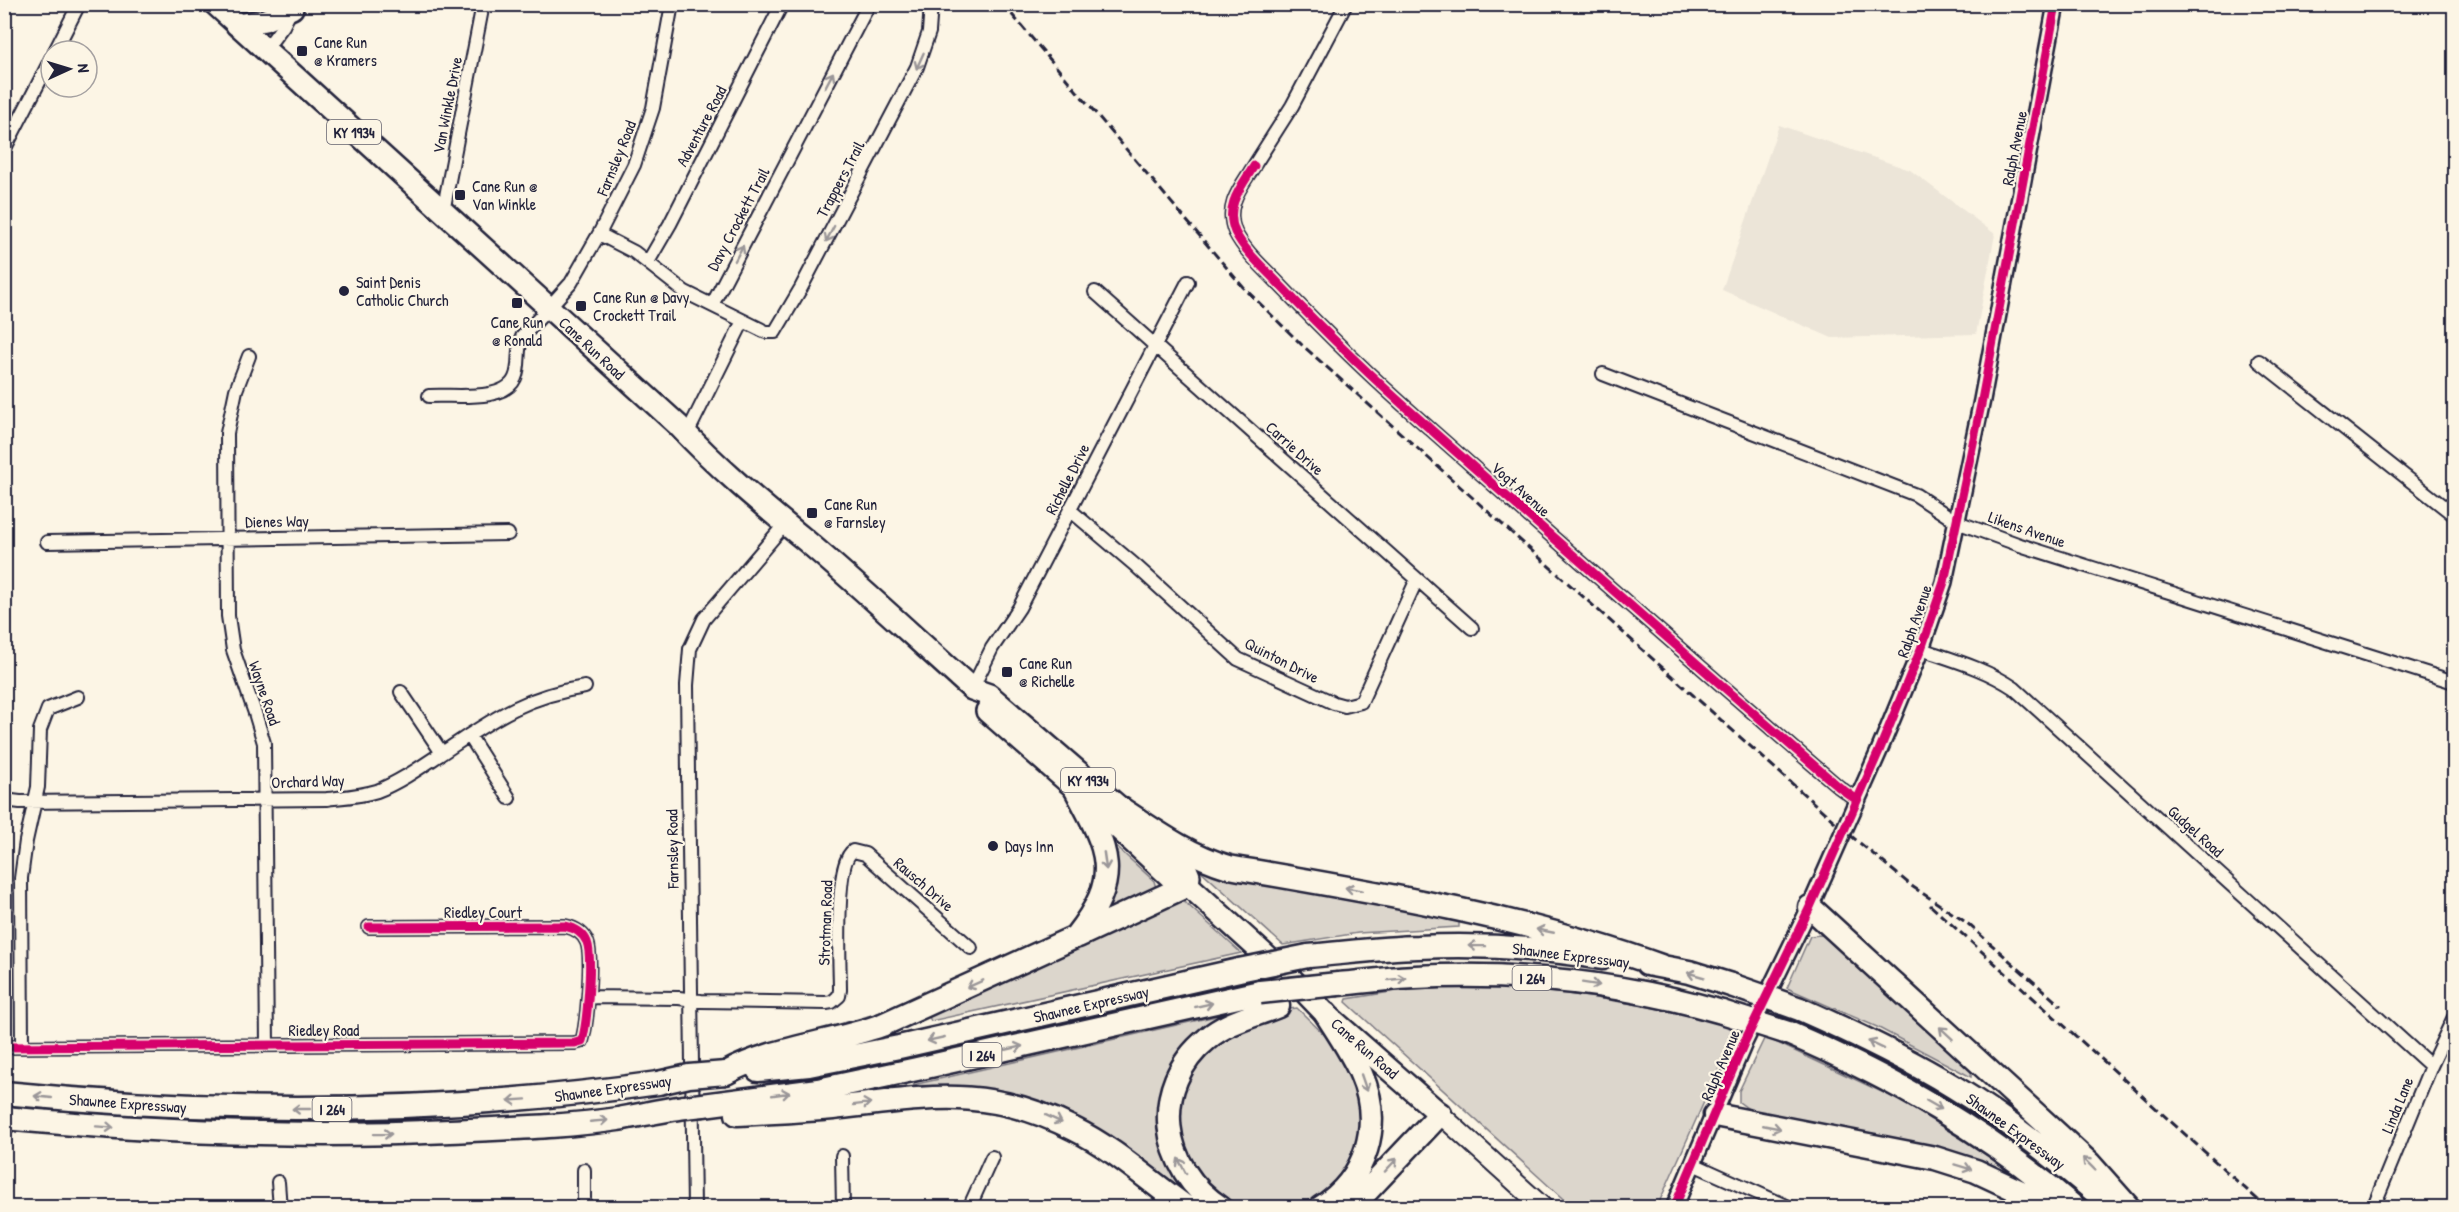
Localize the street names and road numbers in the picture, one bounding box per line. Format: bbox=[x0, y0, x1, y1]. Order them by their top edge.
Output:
street label: Van Winkle Drive bbox=[427, 54, 467, 155]
street label: Adventure Road bbox=[671, 82, 731, 170]
street label: Ralph Avenue bbox=[1996, 108, 2032, 187]
street label: Farnsley Road bbox=[591, 117, 641, 200]
road number: KY 1934 bbox=[327, 120, 381, 144]
street label: Trappers Trail bbox=[811, 136, 870, 221]
street label: Davy Crockett Trail bbox=[702, 163, 775, 274]
street label: Cane Run Road bbox=[554, 312, 630, 384]
street label: Carrie Drive bbox=[1261, 416, 1329, 480]
street label: Richelle Drive bbox=[1040, 439, 1095, 518]
street label: Vogt Avenue bbox=[1487, 457, 1556, 522]
street label: Likens Avenue bbox=[1986, 506, 2069, 553]
street label: Dienes Way bbox=[245, 509, 309, 533]
street label: Ralph Avenue bbox=[1891, 581, 1937, 660]
street label: Quinton Drive bbox=[1241, 632, 1323, 688]
street label: Wayne Road bbox=[244, 658, 286, 728]
road number: KY 1934 bbox=[1061, 768, 1115, 792]
street label: Orchard Way bbox=[271, 769, 345, 793]
street label: Gudgel Road bbox=[2163, 800, 2229, 862]
street label: Farnsley Road bbox=[660, 809, 684, 890]
street label: Rausch Drive bbox=[889, 852, 959, 917]
street label: Strotman Road bbox=[813, 880, 837, 966]
street label: Riedley Court bbox=[444, 901, 522, 923]
street label: Shawnee Expressway bbox=[1511, 937, 1631, 973]
road number: I 264 bbox=[1512, 966, 1552, 990]
street label: Shawnee Expressway bbox=[1031, 980, 1151, 1028]
street label: Cane Run Road bbox=[1326, 1012, 1404, 1084]
street label: Riedley Road bbox=[289, 1019, 359, 1041]
street label: Ralph Avenue bbox=[1695, 1025, 1745, 1104]
road number: I 264 bbox=[962, 1043, 1002, 1067]
street label: Shawnee Expressway bbox=[553, 1069, 673, 1107]
street label: Linda Lane bbox=[2376, 1073, 2418, 1136]
street label: Shawnee Expressway bbox=[1962, 1087, 2070, 1175]
street label: Shawnee Expressway bbox=[68, 1088, 188, 1118]
road number: I 264 bbox=[312, 1097, 352, 1121]

